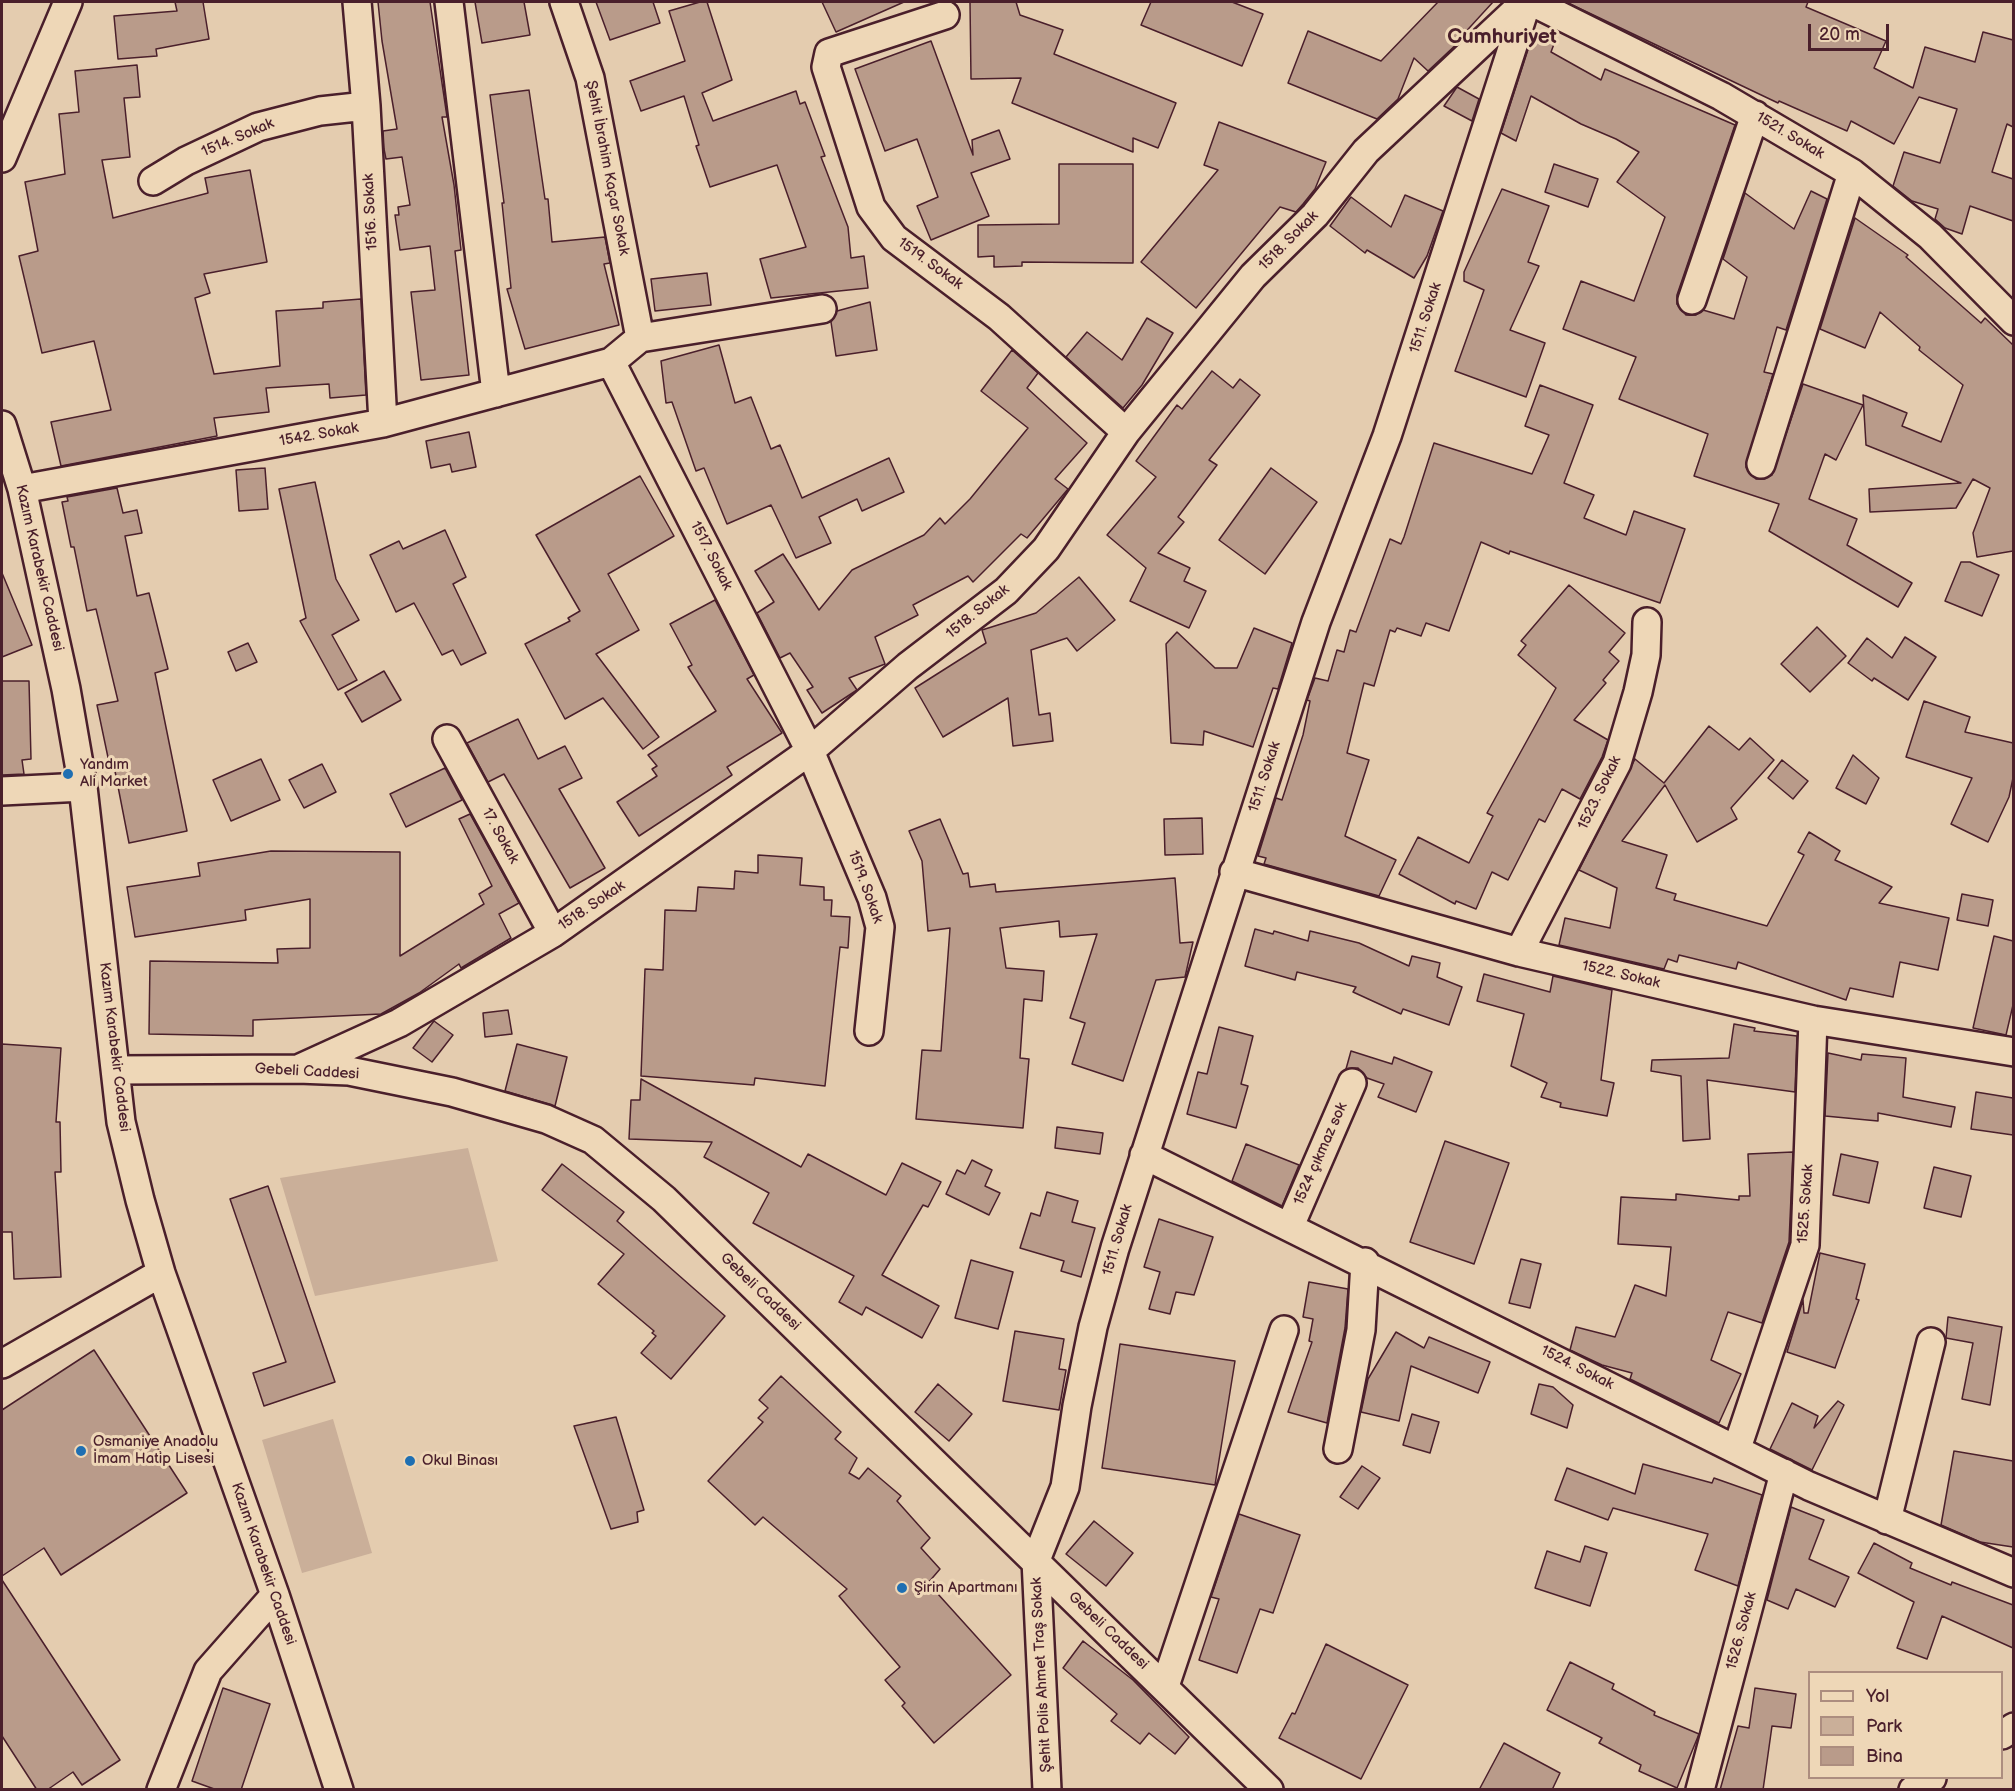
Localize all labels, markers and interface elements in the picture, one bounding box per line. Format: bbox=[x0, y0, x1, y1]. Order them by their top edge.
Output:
scale bar bbox=[1811, 12, 1892, 50]
text: 20 m bbox=[1819, 24, 1860, 45]
district label: Cumhuriyet bbox=[1447, 25, 1557, 51]
street label: Şehit İbrahim Kaçar Sokak bbox=[581, 79, 633, 257]
street label: 1521. Sokak bbox=[1753, 109, 1827, 163]
street label: 1514. Sokak bbox=[199, 115, 277, 161]
street label: 1516. Sokak bbox=[360, 173, 382, 251]
street label: 1518. Sokak bbox=[1256, 208, 1322, 274]
street label: 1519. Sokak bbox=[894, 234, 966, 294]
street label: 1511. Sokak bbox=[1406, 280, 1446, 356]
street label: 1542. Sokak bbox=[278, 419, 360, 451]
street label: Kazım Karabekir Caddesi bbox=[11, 483, 67, 653]
street label: 1517. Sokak bbox=[686, 518, 736, 594]
street label: 1518. Sokak bbox=[943, 581, 1013, 643]
street label: 1511. Sokak bbox=[1245, 739, 1285, 815]
street label: 1523. Sokak bbox=[1574, 753, 1626, 833]
place label: Yandım Ali Market bbox=[80, 756, 148, 791]
marker: Yandım Ali Market bbox=[61, 767, 75, 781]
street label: 17. Sokak bbox=[477, 805, 523, 867]
street label: 1519. Sokak bbox=[843, 848, 887, 926]
street label: 1518. Sokak bbox=[555, 877, 629, 935]
street label: 1522. Sokak bbox=[1580, 957, 1662, 993]
street label: Kazım Karabekir Caddesi bbox=[95, 961, 133, 1133]
street label: Gebeli Caddesi bbox=[254, 1060, 360, 1084]
street label: 1524 çıkmaz sok bbox=[1290, 1100, 1352, 1208]
street label: 1525. Sokak bbox=[1794, 1164, 1818, 1244]
street label: 1511. Sokak bbox=[1099, 1202, 1137, 1278]
street label: Gebeli Caddesi bbox=[716, 1249, 804, 1335]
street label: 1524. Sokak bbox=[1537, 1342, 1617, 1394]
place label: Osmaniye Anadolu İmam Hatip Lisesi bbox=[93, 1433, 218, 1468]
marker: Osmaniye Anadolu İmam Hatip Lisesi bbox=[74, 1444, 88, 1458]
place label: Okul Binası bbox=[422, 1452, 498, 1470]
marker: Okul Binası bbox=[403, 1454, 417, 1468]
street label: Kazım Karabekir Caddesi bbox=[227, 1480, 299, 1648]
street label: Şehit Polis Ahmet Traş Sokak bbox=[1028, 1577, 1056, 1773]
place label: Şirin Apartmanı bbox=[914, 1579, 1017, 1597]
marker: Şirin Apartmanı bbox=[895, 1581, 909, 1595]
street label: Gebeli Caddesi bbox=[1064, 1588, 1152, 1674]
street label: 1526. Sokak bbox=[1723, 1590, 1761, 1672]
legend bbox=[1808, 1671, 2003, 1779]
text: Yol bbox=[1866, 1686, 1889, 1707]
text: Park bbox=[1866, 1716, 1902, 1737]
text: Bina bbox=[1866, 1746, 1903, 1767]

